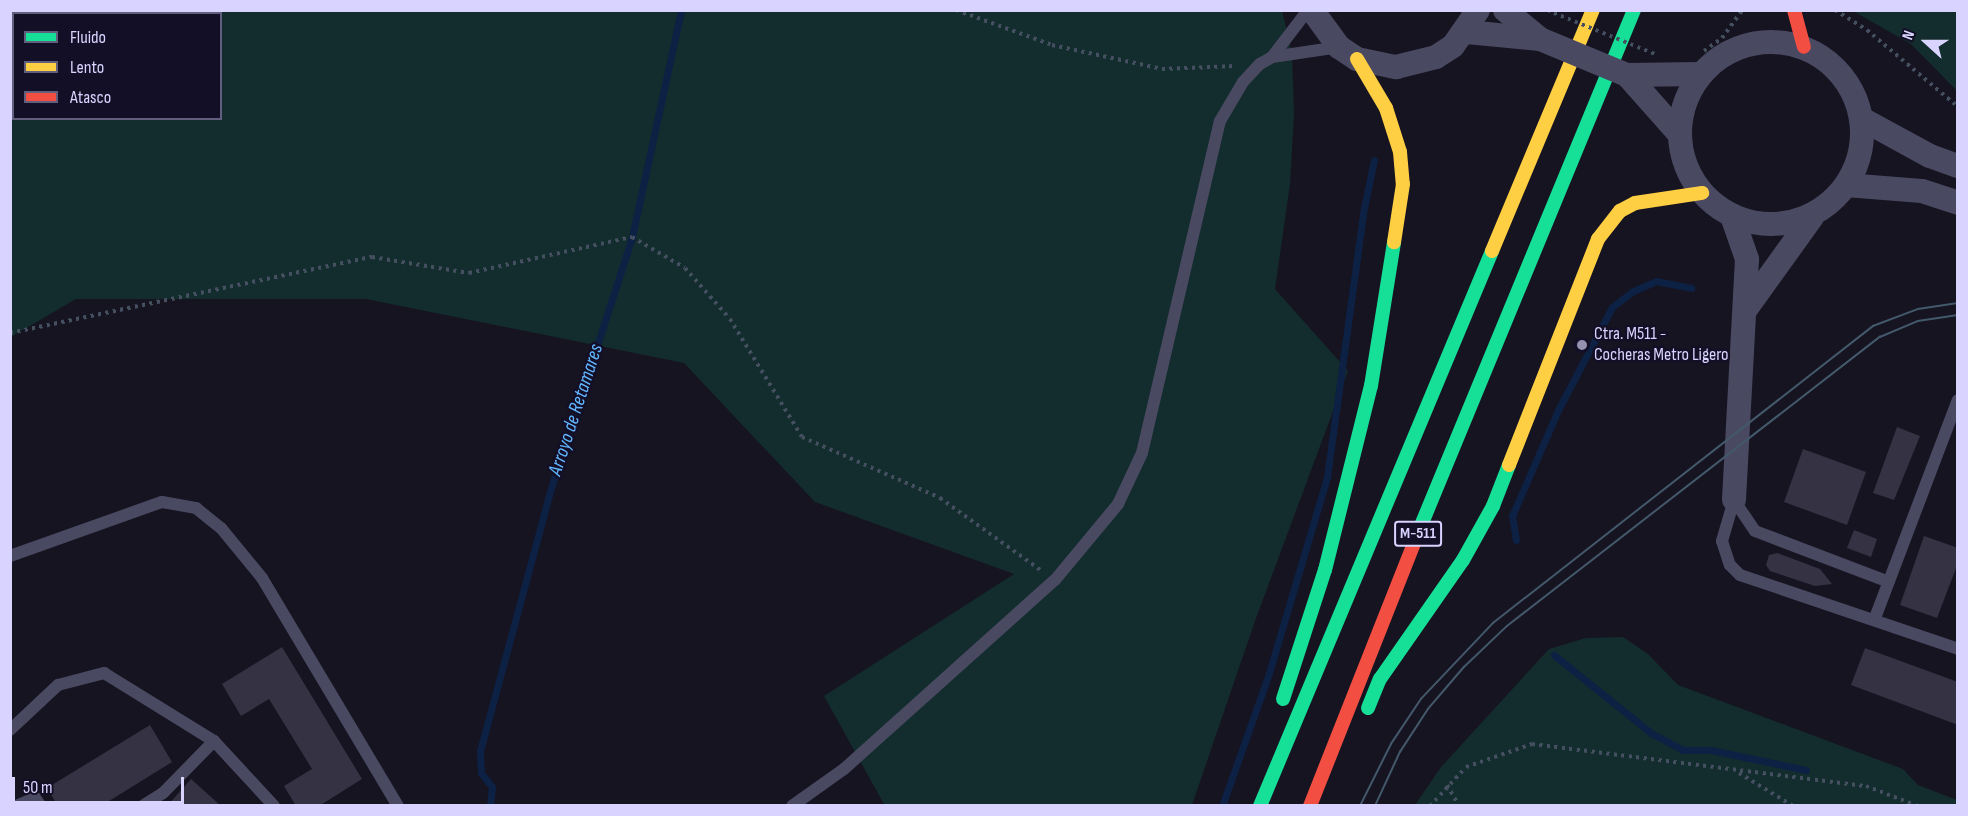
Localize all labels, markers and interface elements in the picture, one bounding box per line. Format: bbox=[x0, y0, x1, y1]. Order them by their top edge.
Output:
legend bbox=[12, 12, 222, 120]
north arrow bbox=[1896, 12, 1956, 72]
text: Fluido bbox=[70, 27, 106, 48]
text: N bbox=[1898, 28, 1919, 43]
text: Lento bbox=[70, 57, 104, 78]
text: Atasco bbox=[70, 87, 111, 108]
place label: Ctra. M511 - Cocheras Metro Ligero bbox=[1594, 324, 1729, 366]
marker: Ctra. M511 - Cocheras Metro Ligero bbox=[1575, 338, 1589, 352]
water label: Arroyo de Retamares bbox=[543, 341, 609, 479]
road number: M-511 bbox=[1394, 521, 1442, 547]
scale bar bbox=[15, 765, 188, 803]
text: 50 m bbox=[23, 777, 53, 798]

